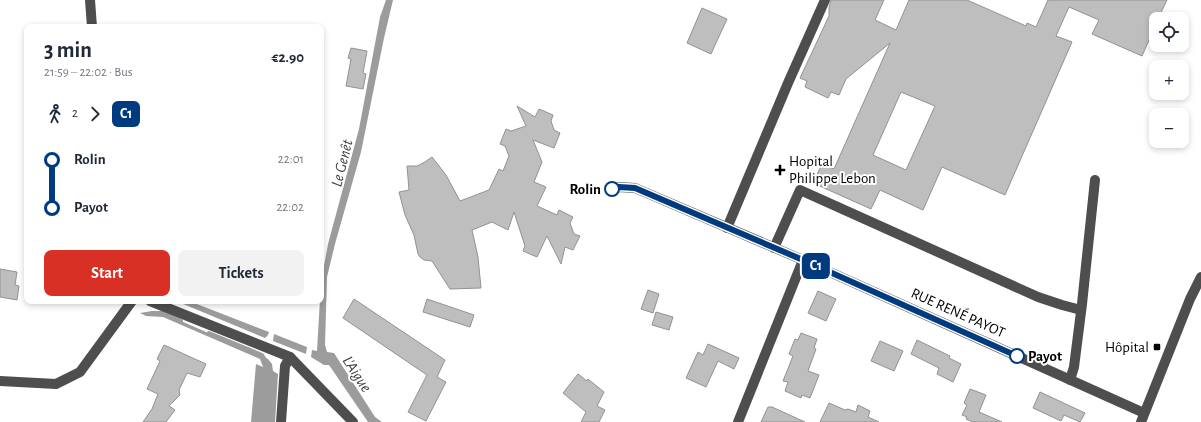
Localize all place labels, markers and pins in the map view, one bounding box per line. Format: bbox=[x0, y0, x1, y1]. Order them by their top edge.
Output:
place label: Hopital Philippe Lebon bbox=[789, 154, 876, 186]
marker: Hopital Philippe Lebon bbox=[774, 164, 786, 176]
marker: Rolin bbox=[604, 181, 620, 197]
place label: Rolin bbox=[569, 182, 601, 197]
place label: Hôpital bbox=[1105, 340, 1149, 355]
marker: Hôpital bbox=[1152, 342, 1162, 352]
marker: Payot bbox=[1009, 348, 1025, 364]
place label: Payot bbox=[1028, 349, 1062, 364]

